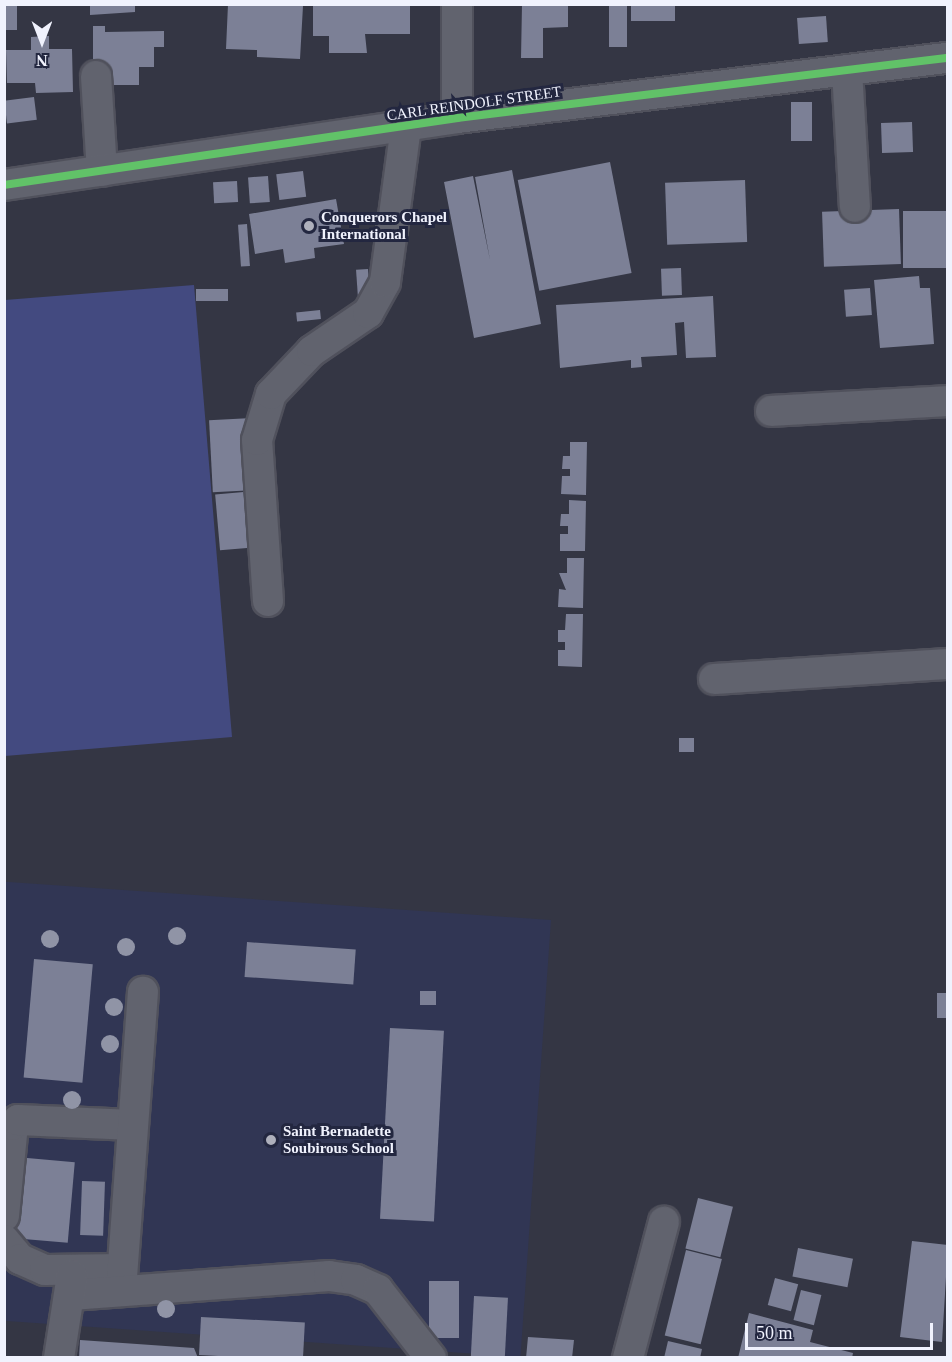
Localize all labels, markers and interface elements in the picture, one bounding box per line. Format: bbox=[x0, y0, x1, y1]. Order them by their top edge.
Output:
north arrow bbox=[12, 12, 72, 72]
text: N bbox=[36, 52, 48, 69]
street label: CARL REINDOLF STREET bbox=[385, 83, 563, 125]
place label: Conquerors Chapel International bbox=[321, 208, 447, 243]
marker: Conquerors Chapel International bbox=[302, 219, 316, 233]
place label: Saint Bernadette Soubirous School bbox=[283, 1122, 394, 1157]
marker: Saint Bernadette Soubirous School bbox=[264, 1133, 278, 1147]
scale bar bbox=[748, 1311, 936, 1349]
text: 50 m bbox=[756, 1323, 793, 1343]

